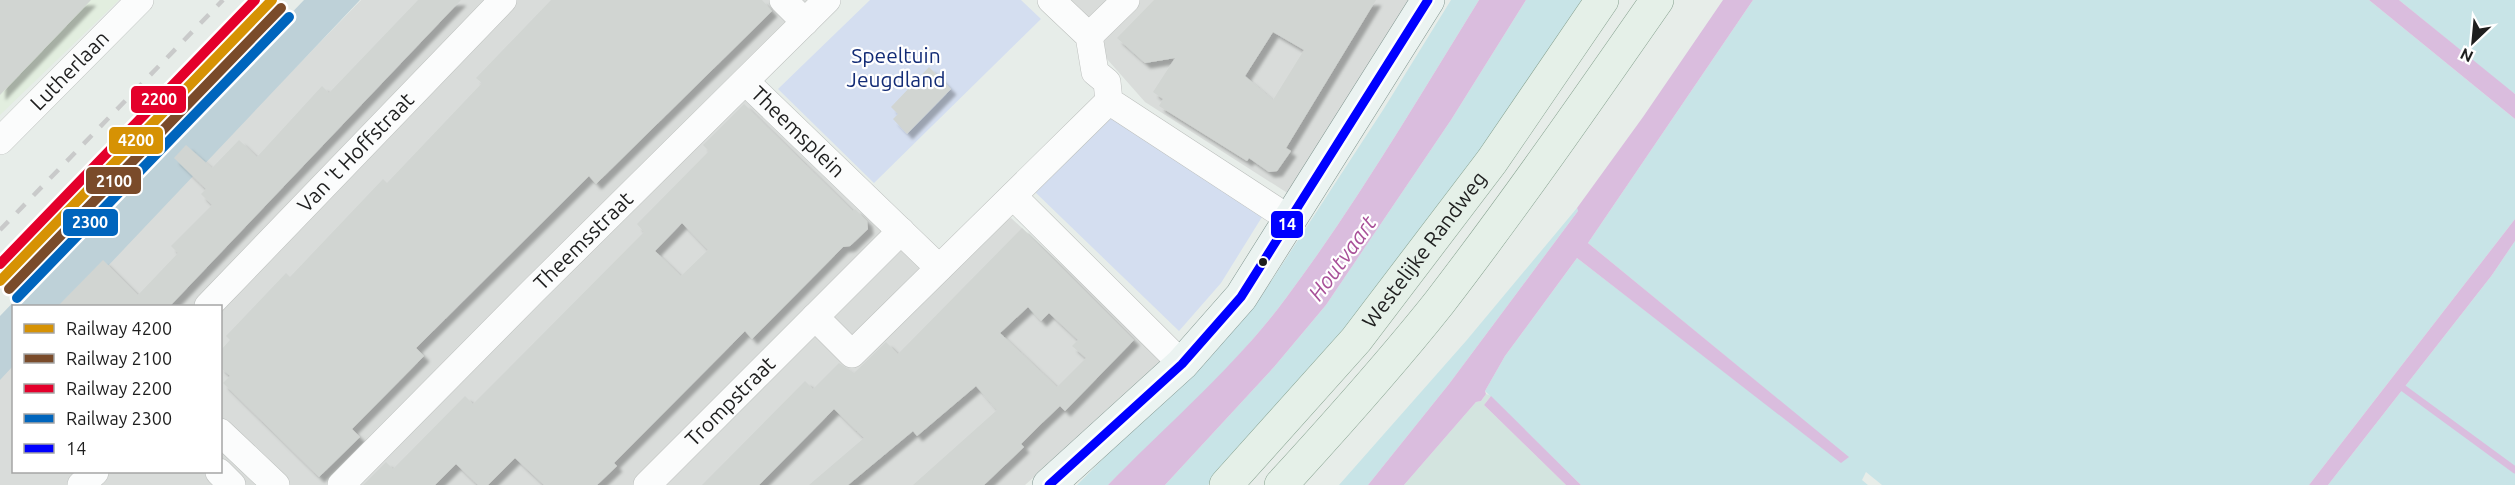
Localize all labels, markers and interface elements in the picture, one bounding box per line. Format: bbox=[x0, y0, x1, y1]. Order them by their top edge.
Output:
north arrow bbox=[2443, 12, 2503, 72]
street label: Lutherlaan bbox=[25, 26, 113, 115]
park label: Speeltuin Jeugdland bbox=[847, 43, 945, 91]
text: N bbox=[2457, 45, 2476, 66]
street label: Theemsplein bbox=[747, 81, 850, 182]
line badge: 2200 bbox=[130, 85, 187, 114]
street label: Van 't Hoffstraat bbox=[292, 87, 418, 217]
text: 2200 bbox=[141, 90, 177, 108]
line badge: 4200 bbox=[108, 126, 164, 155]
text: 4200 bbox=[118, 131, 154, 149]
line badge: 2100 bbox=[85, 166, 142, 195]
street label: Westelijke Randweg bbox=[1357, 166, 1491, 332]
text: 2100 bbox=[96, 172, 132, 190]
street label: Theemsstraat bbox=[528, 186, 637, 294]
line badge: 2300 bbox=[62, 208, 119, 237]
line badge: 14 bbox=[1270, 210, 1304, 239]
water label: Houtvaart bbox=[1303, 210, 1381, 305]
text: 2300 bbox=[72, 213, 108, 231]
text: 14 bbox=[1278, 215, 1296, 233]
unlabelled marker bbox=[1257, 256, 1269, 268]
legend bbox=[12, 305, 222, 473]
text: Railway 4200 bbox=[66, 318, 172, 338]
text: Railway 2100 bbox=[66, 348, 172, 368]
street label: Trompstraat bbox=[680, 351, 780, 451]
text: Railway 2200 bbox=[66, 378, 172, 398]
text: Railway 2300 bbox=[66, 408, 172, 428]
text: 14 bbox=[66, 438, 86, 458]

